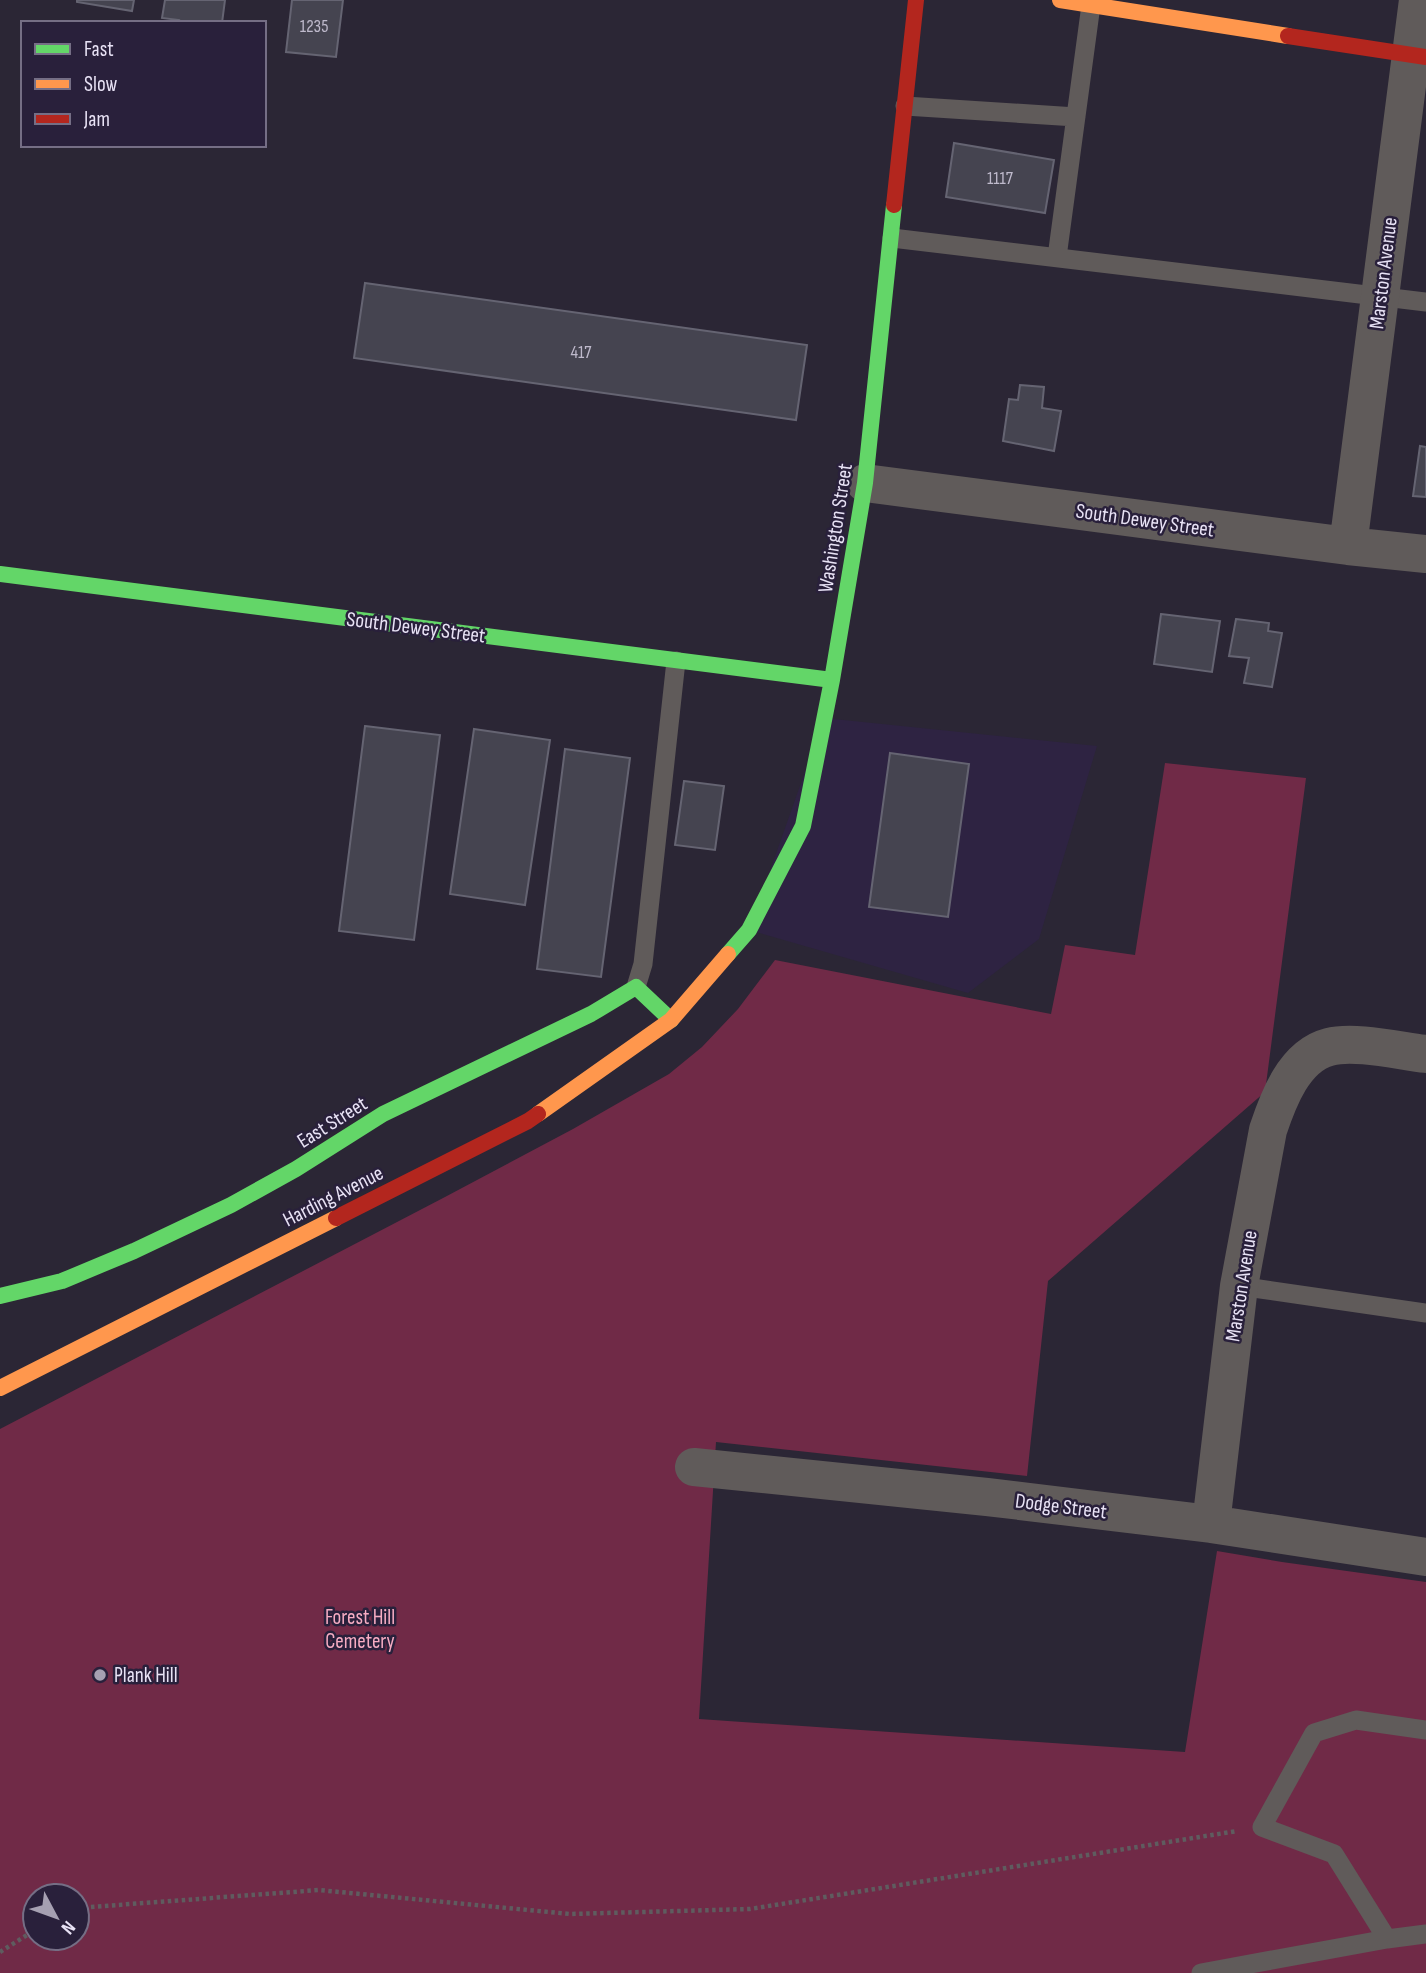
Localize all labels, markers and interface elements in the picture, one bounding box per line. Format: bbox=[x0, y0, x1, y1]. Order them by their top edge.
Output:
house number: 1235 bbox=[300, 16, 328, 37]
legend bbox=[21, 21, 266, 147]
text: Fast bbox=[84, 37, 114, 62]
text: Slow bbox=[84, 72, 118, 97]
text: Jam bbox=[83, 107, 110, 132]
house number: 1117 bbox=[987, 168, 1014, 189]
street label: Marston Avenue bbox=[1364, 216, 1403, 330]
house number: 417 bbox=[570, 342, 592, 363]
street label: Washington Street bbox=[813, 462, 858, 594]
street label: South Dewey Street bbox=[1074, 498, 1216, 543]
street label: South Dewey Street bbox=[345, 607, 487, 648]
street label: East Street bbox=[293, 1091, 372, 1154]
street label: Harding Avenue bbox=[279, 1161, 388, 1232]
street label: Marston Avenue bbox=[1220, 1229, 1263, 1344]
street label: Dodge Street bbox=[1014, 1488, 1108, 1525]
park label: Forest Hill Cemetery bbox=[325, 1605, 395, 1654]
place label: Plank Hill bbox=[114, 1663, 178, 1688]
marker: Plank Hill bbox=[92, 1667, 108, 1683]
north arrow bbox=[21, 1882, 91, 1952]
text: N bbox=[56, 1916, 80, 1939]

